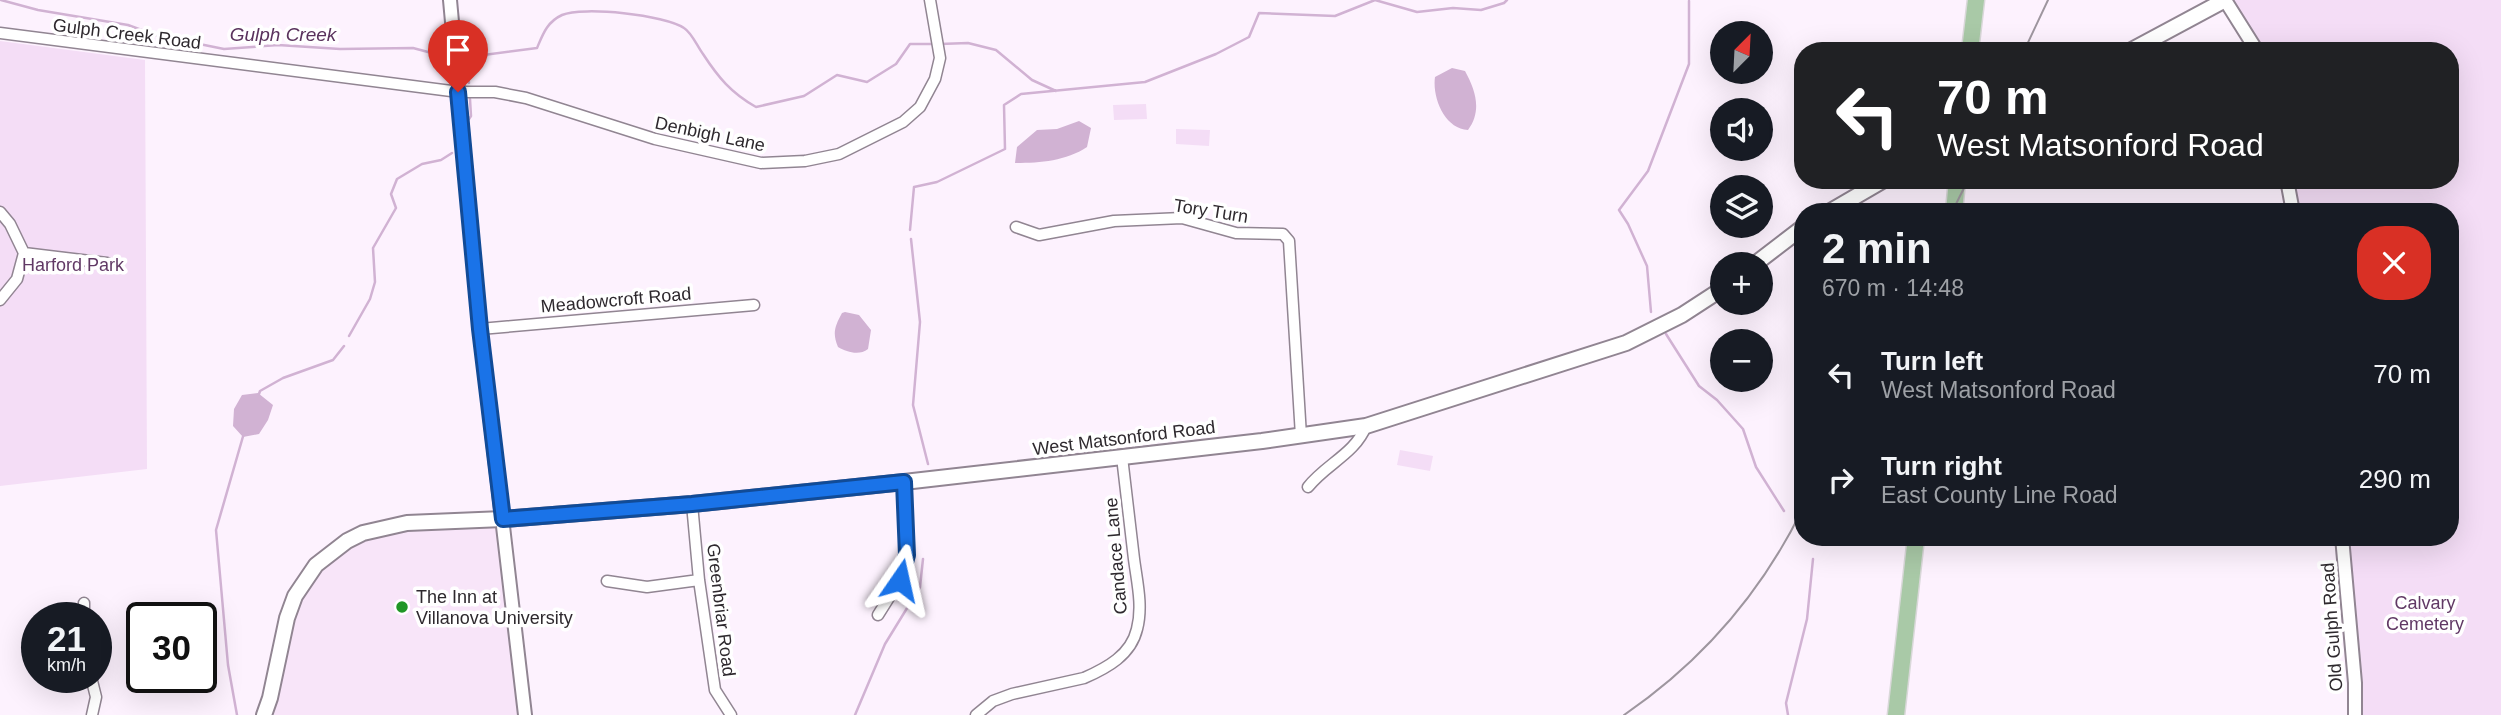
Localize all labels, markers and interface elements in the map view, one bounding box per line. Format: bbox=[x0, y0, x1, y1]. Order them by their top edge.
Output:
street label: Gulph Creek Road bbox=[52, 15, 202, 53]
pin bbox=[428, 20, 488, 92]
north arrow bbox=[1710, 21, 1773, 84]
map controls bbox=[1710, 21, 1773, 392]
water label: Gulph Creek bbox=[230, 24, 338, 45]
icon: arrive bbox=[439, 31, 477, 69]
icon: left bbox=[1822, 70, 1913, 161]
text: 70 m bbox=[1937, 70, 2049, 124]
button: sound bbox=[1710, 98, 1773, 161]
street label: Denbigh Lane bbox=[653, 113, 767, 155]
text: West Matsonford Road bbox=[1937, 127, 2264, 163]
button: layers bbox=[1710, 175, 1773, 238]
street label: Tory Turn bbox=[1172, 195, 1250, 227]
text: 2 min bbox=[1822, 225, 1932, 272]
button: close bbox=[2357, 226, 2431, 300]
button: + bbox=[1710, 252, 1773, 315]
park label: Harford Park bbox=[22, 255, 125, 275]
text: 670 m · 14:48 bbox=[1822, 275, 1964, 301]
street label: Meadowcroft Road bbox=[540, 283, 692, 317]
button: − bbox=[1710, 329, 1773, 392]
text: Turn left bbox=[1881, 346, 1983, 376]
icon: left bbox=[1822, 356, 1860, 394]
text: 70 m bbox=[2373, 359, 2431, 389]
text: West Matsonford Road bbox=[1881, 377, 2116, 403]
street label: West Matsonford Road bbox=[1032, 417, 1216, 459]
text: Turn right bbox=[1881, 451, 2002, 481]
icon: right bbox=[1822, 461, 1860, 499]
text: 290 m bbox=[2359, 464, 2431, 494]
text: East County Line Road bbox=[1881, 482, 2118, 508]
street label: Candace Lane bbox=[1101, 497, 1131, 615]
street label: Greenbriar Road bbox=[703, 542, 739, 678]
position arrow bbox=[863, 543, 937, 617]
street label: Old Gulph Road bbox=[2318, 562, 2346, 692]
place label: The Inn at Villanova University bbox=[416, 587, 573, 628]
park label: Calvary Cemetery bbox=[2386, 593, 2464, 634]
marker: The Inn at Villanova University bbox=[394, 599, 410, 615]
speed limit sign: 30 bbox=[126, 602, 217, 693]
text: 21 bbox=[47, 619, 86, 658]
text: km/h bbox=[47, 655, 86, 675]

